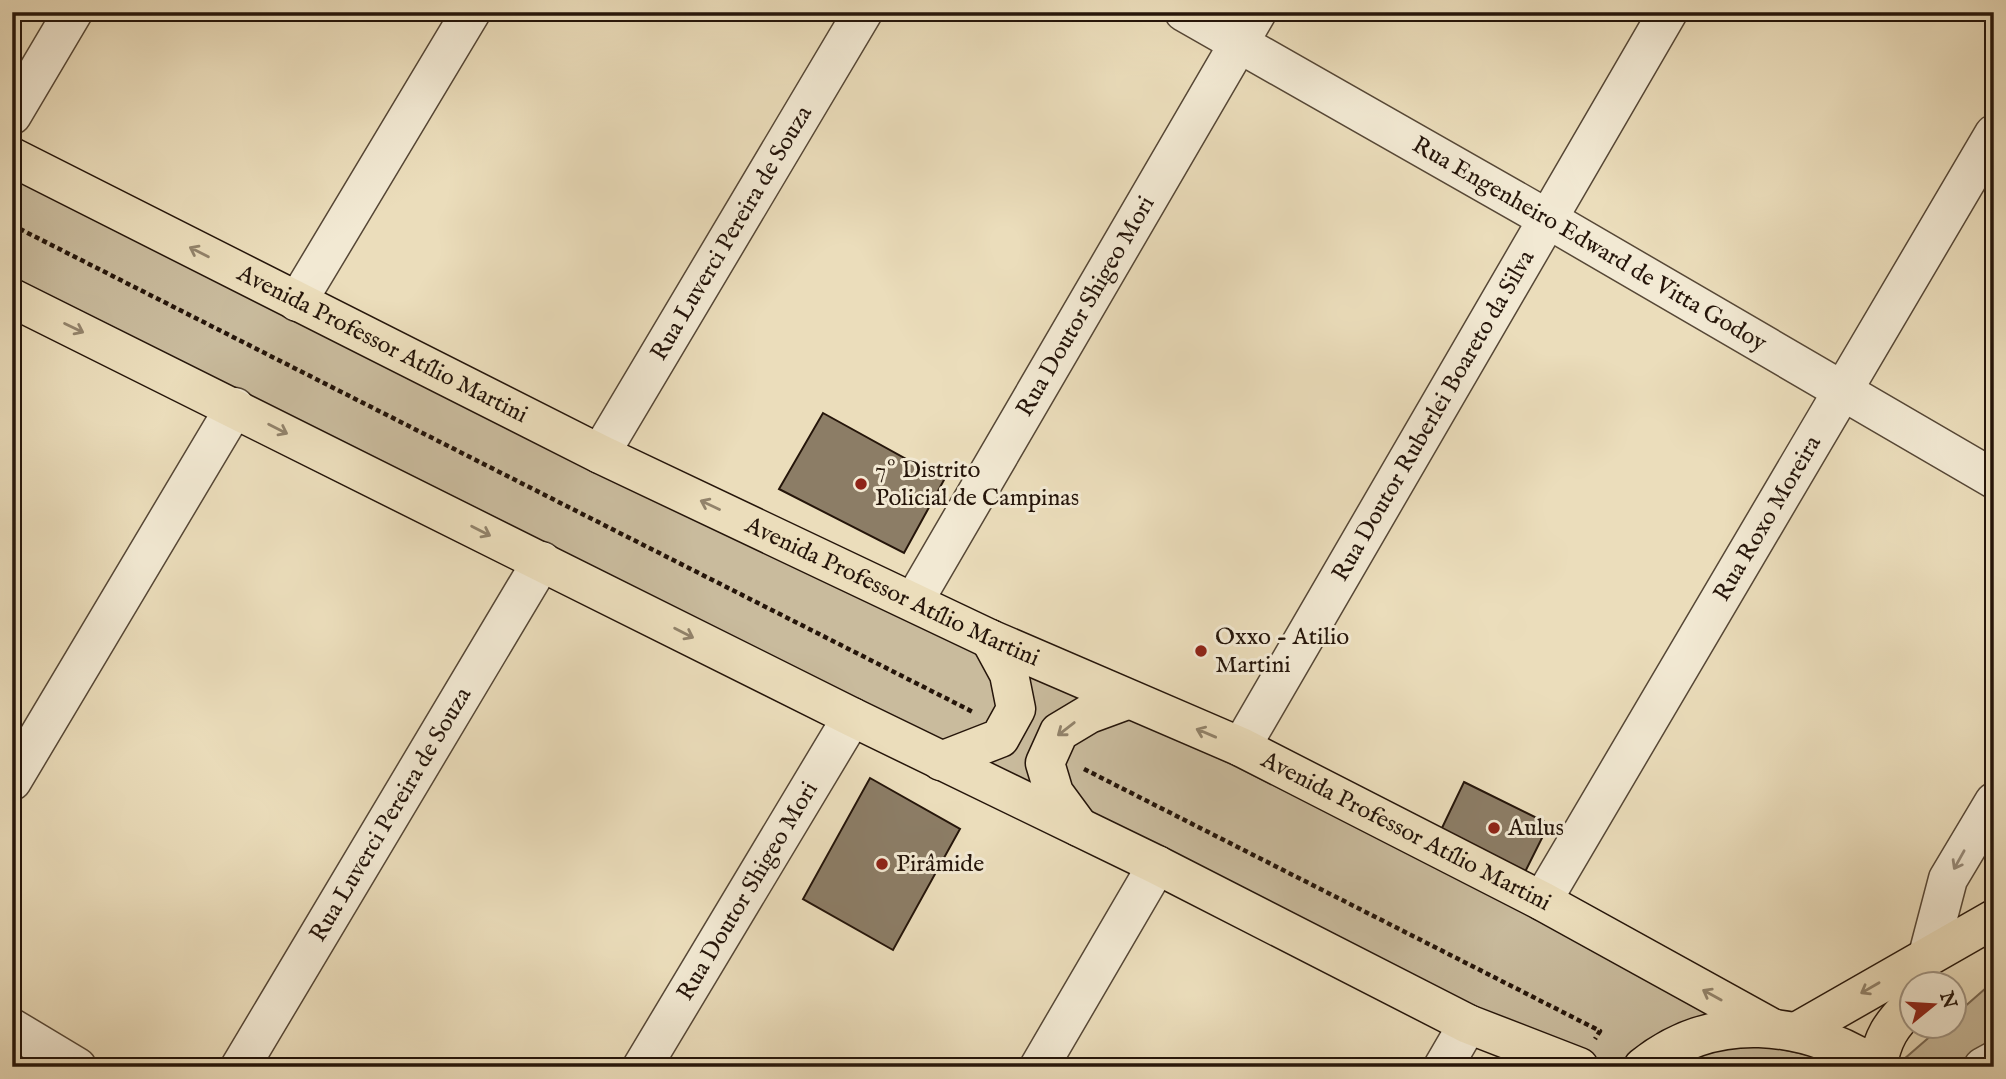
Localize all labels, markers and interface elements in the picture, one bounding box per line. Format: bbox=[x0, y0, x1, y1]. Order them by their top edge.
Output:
street label: Rua Luverci Pereira de Souza bbox=[644, 99, 820, 366]
street label: Rua Engenheiro Edward de Vitta Godoy bbox=[1406, 129, 1772, 359]
street label: Rua Doutor Shigeo Mori bbox=[1009, 190, 1162, 422]
street label: Rua Doutor Ruberlei Boareto da Silva bbox=[1325, 244, 1542, 587]
one-way arrow bbox=[189, 245, 209, 259]
street label: Avenida Professor Atílio Martini bbox=[231, 257, 533, 430]
one-way arrow bbox=[63, 322, 84, 336]
one-way arrow bbox=[267, 422, 288, 436]
street label: Rua Roxo Moreira bbox=[1707, 429, 1829, 607]
place label: 7º Distrito Policial de Campinas bbox=[875, 455, 1079, 514]
marker: 7º Distrito Policial de Campinas bbox=[853, 476, 869, 492]
one-way arrow bbox=[700, 498, 721, 511]
street label: Avenida Professor Atílio Martini bbox=[739, 509, 1044, 674]
one-way arrow bbox=[470, 524, 491, 538]
place label: Oxxo - Atilio Martini bbox=[1215, 622, 1349, 681]
one-way arrow bbox=[673, 626, 694, 640]
marker: Oxxo - Atilio Martini bbox=[1193, 643, 1209, 659]
street label: Rua Luverci Pereira de Souza bbox=[303, 681, 479, 948]
one-way arrow bbox=[1057, 721, 1076, 736]
one-way arrow bbox=[1196, 725, 1217, 738]
street label: Avenida Professor Atílio Martini bbox=[1255, 744, 1556, 918]
street label: Rua Doutor Shigeo Mori bbox=[670, 776, 825, 1006]
place label: Aulus bbox=[1507, 813, 1564, 844]
marker: Aulus bbox=[1486, 820, 1502, 836]
place label: Pirâmide bbox=[896, 849, 984, 880]
one-way arrow bbox=[1952, 850, 1966, 870]
marker: Pirâmide bbox=[874, 856, 890, 872]
north arrow bbox=[1898, 970, 1968, 1040]
one-way arrow bbox=[1861, 981, 1881, 995]
one-way arrow bbox=[1703, 988, 1723, 1002]
text: N bbox=[1933, 988, 1961, 1012]

